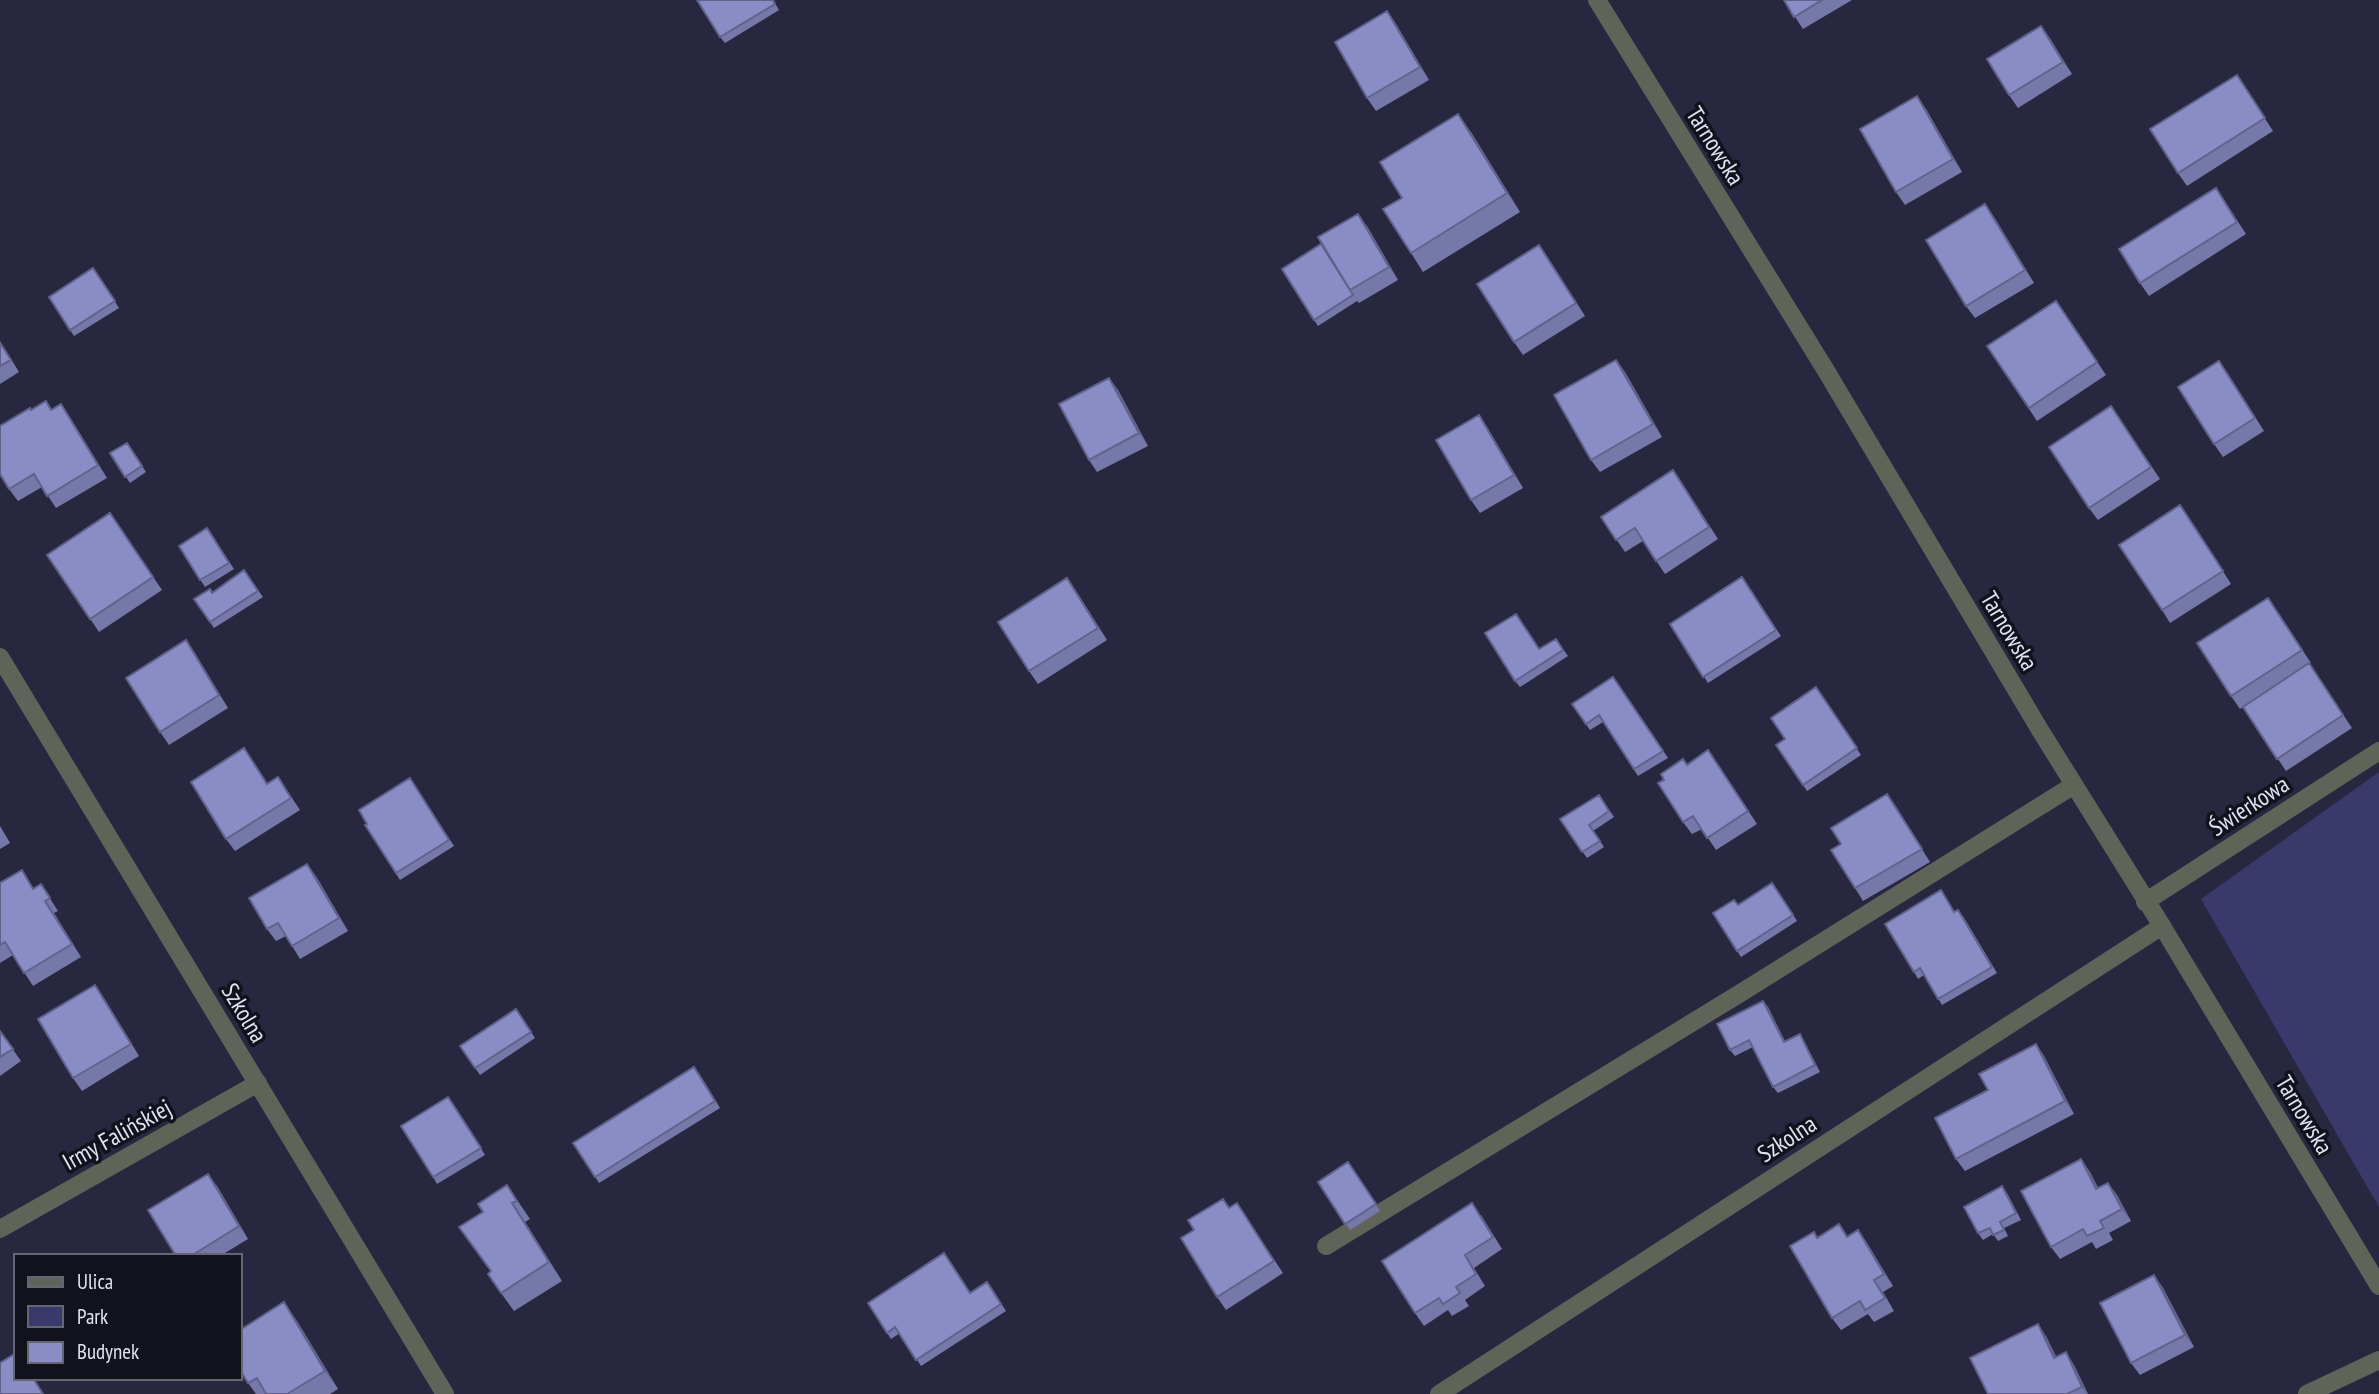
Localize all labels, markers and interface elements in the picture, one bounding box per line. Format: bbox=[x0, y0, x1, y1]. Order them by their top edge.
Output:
street label: Tarnowska bbox=[1679, 101, 1752, 191]
street label: Tarnowska bbox=[1974, 586, 2045, 676]
street label: Świerkowa bbox=[2203, 768, 2295, 843]
street label: Szkolna bbox=[215, 977, 274, 1048]
street label: Tarnowska bbox=[2269, 1070, 2340, 1160]
street label: Irmy Falińskiej bbox=[57, 1092, 177, 1177]
street label: Szkolna bbox=[1751, 1108, 1822, 1169]
legend bbox=[14, 1254, 242, 1380]
text: Ulica bbox=[77, 1268, 113, 1295]
text: Park bbox=[77, 1303, 108, 1330]
text: Budynek bbox=[77, 1338, 139, 1365]

